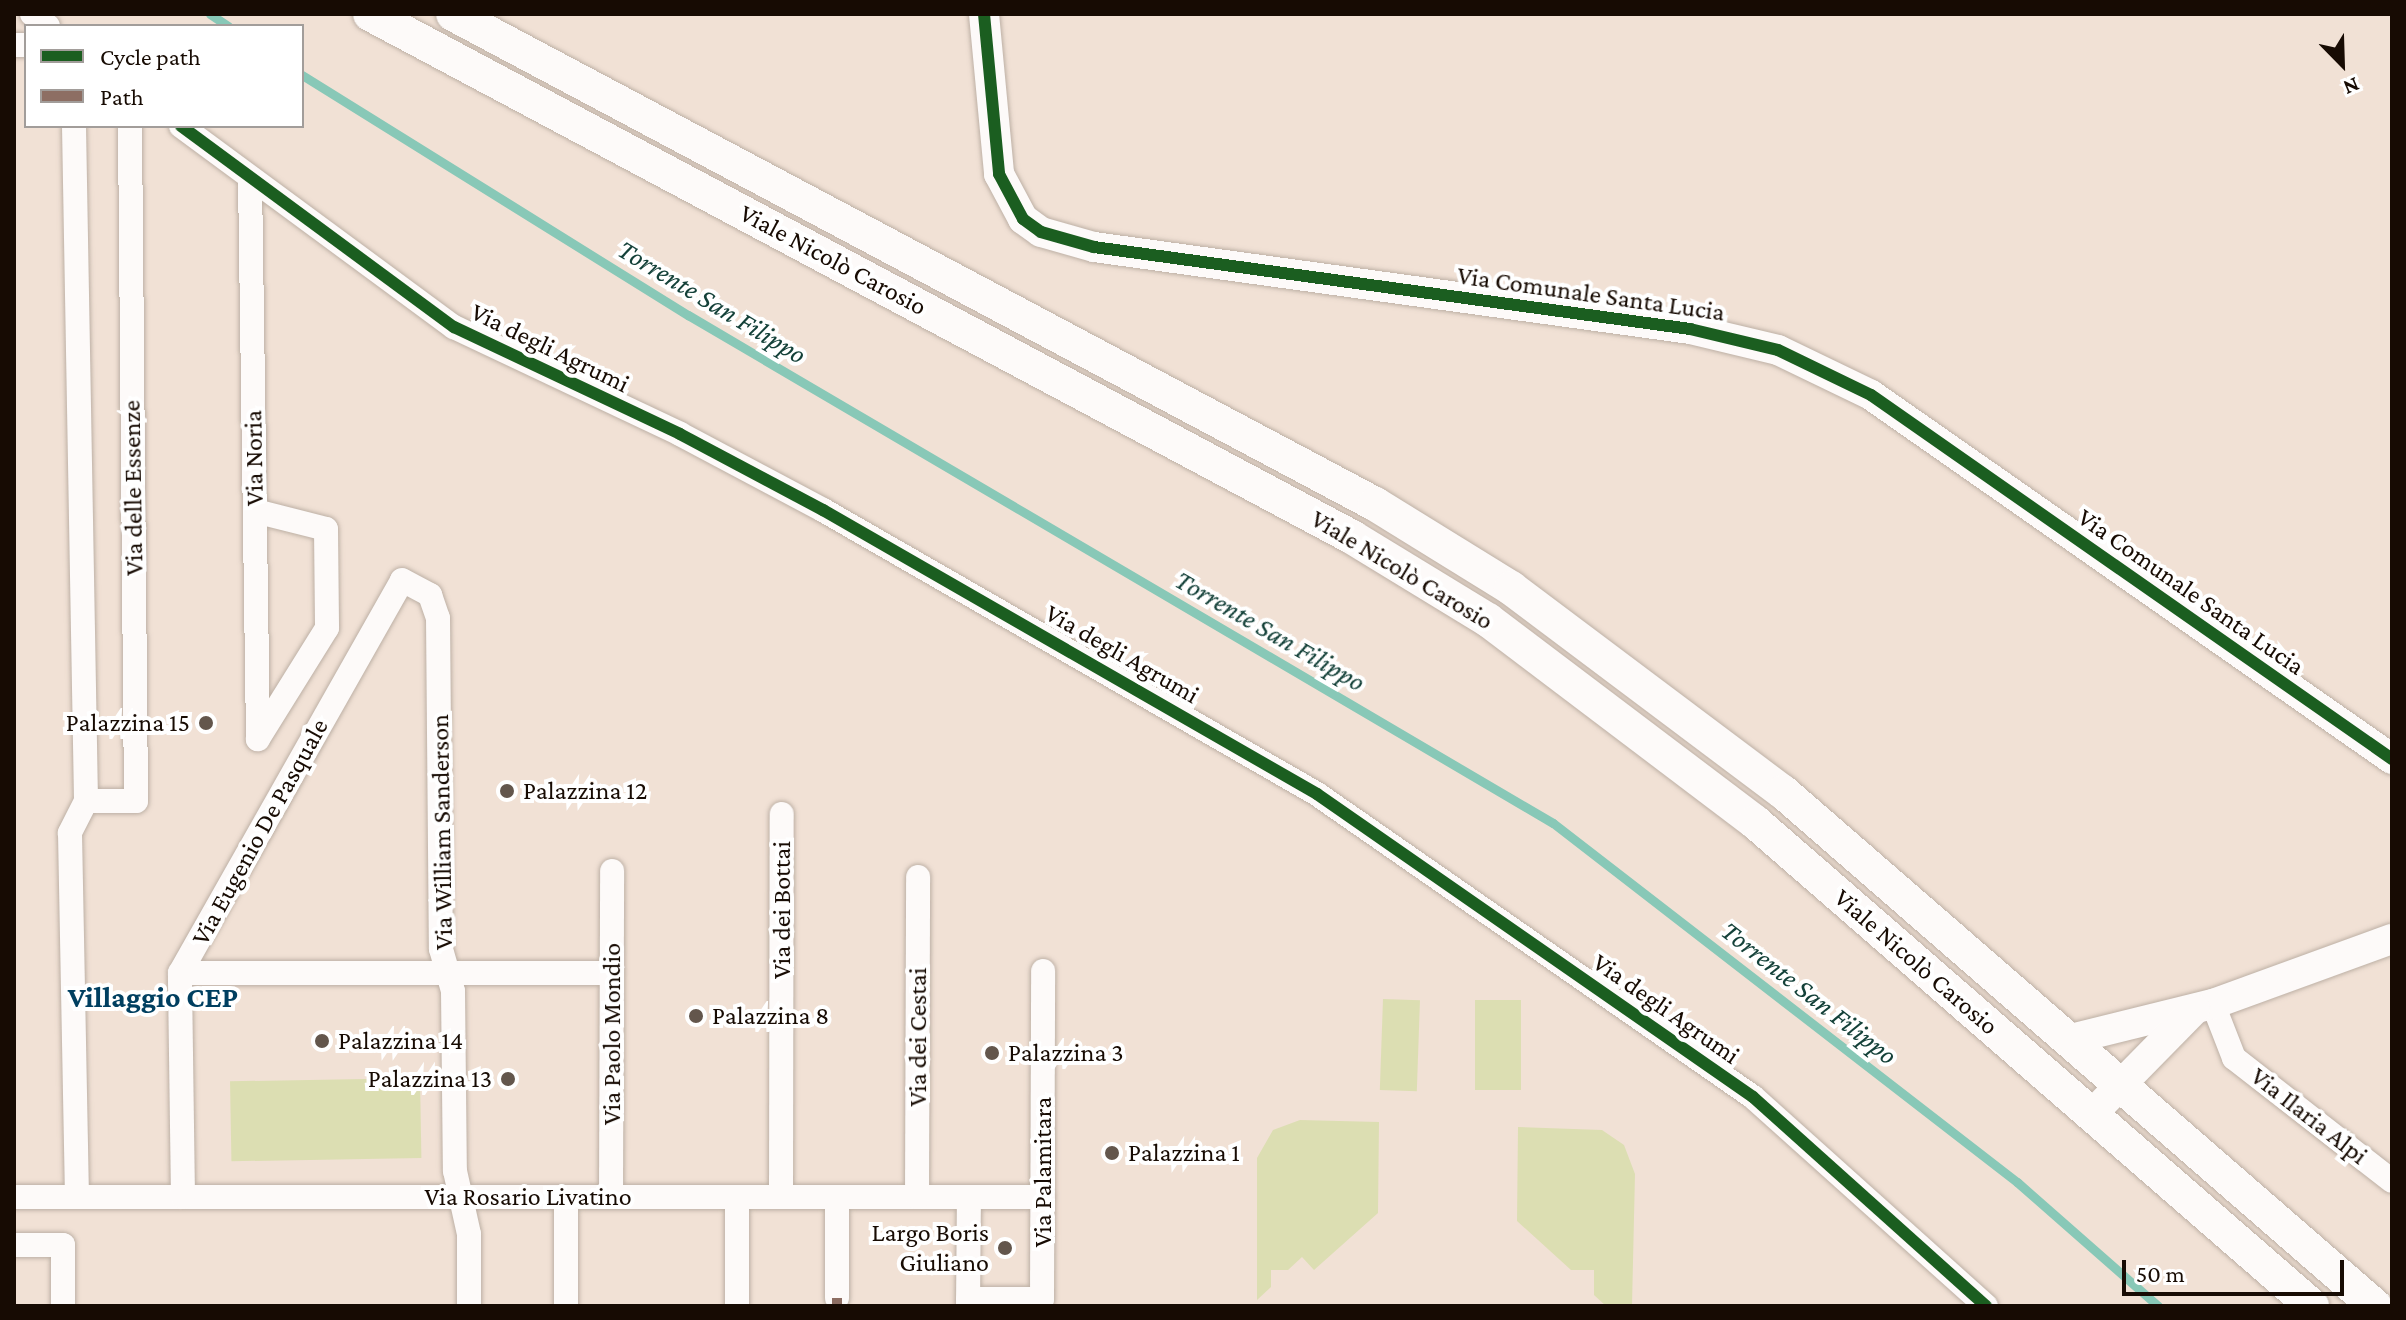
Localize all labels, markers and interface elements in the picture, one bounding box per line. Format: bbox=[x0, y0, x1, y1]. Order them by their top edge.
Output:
legend bbox=[24, 24, 304, 128]
north arrow bbox=[2302, 24, 2382, 104]
text: Cycle path bbox=[100, 43, 201, 70]
text: N bbox=[2340, 72, 2363, 101]
text: Path bbox=[100, 83, 144, 110]
street label: Viale Nicolò Carosio bbox=[734, 198, 932, 322]
water label: Torrente San Filippo bbox=[612, 233, 812, 371]
street label: Via Comunale Santa Lucia bbox=[1455, 260, 1727, 328]
street label: Via degli Agrumi bbox=[466, 296, 634, 400]
street label: Via delle Essenze bbox=[116, 400, 150, 576]
street label: Via Noria bbox=[238, 410, 270, 506]
street label: Via Comunale Santa Lucia bbox=[2072, 502, 2310, 682]
street label: Viale Nicolò Carosio bbox=[1305, 503, 1499, 637]
water label: Torrente San Filippo bbox=[1169, 563, 1371, 699]
street label: Via degli Agrumi bbox=[1040, 597, 1204, 711]
place label: Palazzina 15 bbox=[66, 707, 190, 739]
street label: Via Eugenio De Pasquale bbox=[185, 713, 335, 951]
marker: Palazzina 15 bbox=[197, 714, 215, 732]
street label: Via William Sanderson bbox=[424, 714, 460, 950]
place label: Palazzina 12 bbox=[523, 775, 647, 807]
marker: Palazzina 12 bbox=[498, 782, 516, 800]
street label: Via dei Bottai bbox=[766, 841, 798, 979]
street label: Viale Nicolò Carosio bbox=[1828, 882, 2004, 1042]
water label: Torrente San Filippo bbox=[1714, 914, 1904, 1072]
street label: Via Paolo Mondio bbox=[596, 943, 628, 1125]
street label: Via degli Agrumi bbox=[1586, 947, 1746, 1071]
street label: Via dei Cestai bbox=[902, 967, 934, 1107]
district label: Villaggio CEP bbox=[68, 979, 238, 1015]
place label: Palazzina 8 bbox=[712, 1000, 829, 1032]
marker: Palazzina 8 bbox=[687, 1007, 705, 1025]
place label: Palazzina 14 bbox=[338, 1025, 463, 1057]
marker: Palazzina 14 bbox=[313, 1032, 331, 1050]
place label: Palazzina 3 bbox=[1008, 1037, 1124, 1069]
marker: Palazzina 3 bbox=[983, 1044, 1001, 1062]
street label: Via Ilaria Alpi bbox=[2244, 1061, 2374, 1171]
place label: Palazzina 13 bbox=[368, 1063, 492, 1095]
marker: Palazzina 13 bbox=[499, 1070, 517, 1088]
street label: Via Palamitara bbox=[1027, 1097, 1059, 1247]
place label: Palazzina 1 bbox=[1128, 1137, 1240, 1169]
marker: Palazzina 1 bbox=[1103, 1144, 1121, 1162]
street label: Via Rosario Livatino bbox=[424, 1181, 632, 1213]
place label: Largo Boris Giuliano bbox=[872, 1217, 989, 1278]
marker: Largo Boris Giuliano bbox=[996, 1239, 1014, 1257]
scale bar bbox=[2126, 1244, 2348, 1294]
text: 50 m bbox=[2136, 1260, 2185, 1287]

